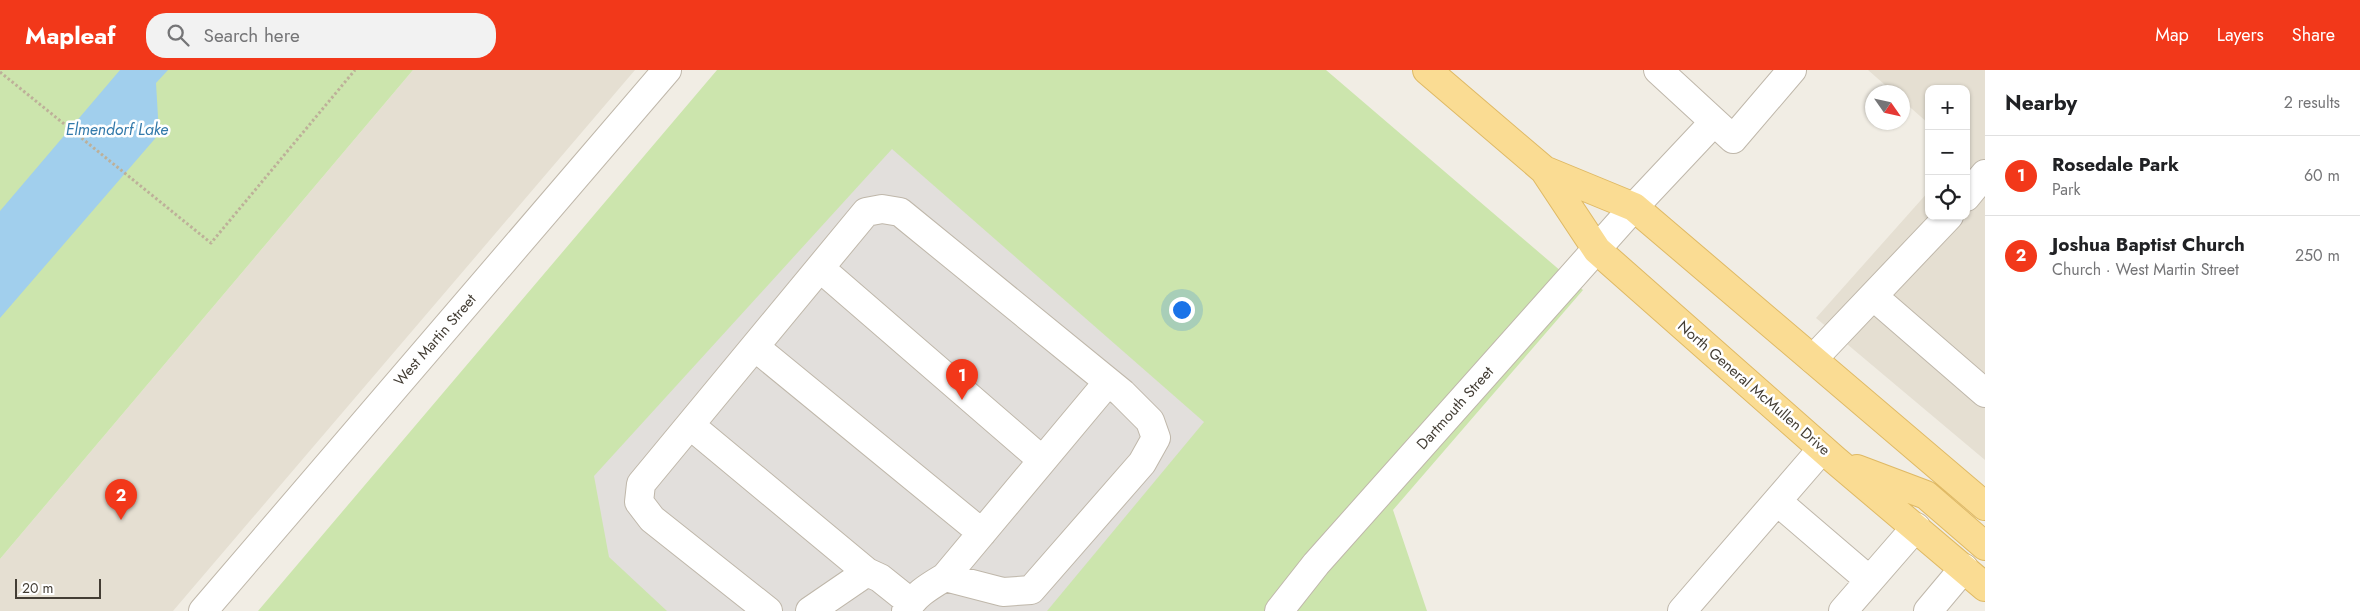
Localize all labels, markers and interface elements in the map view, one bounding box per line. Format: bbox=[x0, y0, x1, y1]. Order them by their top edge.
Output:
search box bbox=[146, 13, 496, 58]
text: Mapleaf bbox=[25, 18, 116, 53]
icon: search bbox=[164, 21, 192, 49]
text: Search here bbox=[204, 22, 300, 49]
text: Map bbox=[2155, 22, 2189, 48]
text: Layers bbox=[2217, 22, 2264, 48]
text: Share bbox=[2292, 22, 2335, 48]
north arrow bbox=[1865, 85, 1910, 130]
map controls bbox=[1925, 85, 1970, 220]
button: + bbox=[1925, 85, 1970, 130]
text: Nearby bbox=[2005, 88, 2077, 118]
text: 2 results bbox=[2284, 91, 2340, 114]
water label: Elmendorf Lake bbox=[66, 118, 168, 141]
button: − bbox=[1925, 130, 1970, 175]
text: Rosedale Park bbox=[2052, 151, 2179, 178]
text: 1 bbox=[2017, 164, 2025, 187]
text: 60 m bbox=[2304, 164, 2340, 187]
button: locate bbox=[1925, 175, 1970, 220]
text: Park bbox=[2052, 178, 2081, 201]
text: Joshua Baptist Church bbox=[2052, 231, 2245, 258]
text: 2 bbox=[2016, 244, 2026, 267]
text: 250 m bbox=[2295, 244, 2340, 267]
text: Church · West Martin Street bbox=[2052, 258, 2239, 281]
street label: West Martin Street bbox=[389, 289, 482, 391]
your location bbox=[1169, 297, 1195, 323]
street label: North General McMullen Drive bbox=[1673, 315, 1835, 461]
pin: 1 bbox=[946, 359, 978, 400]
street label: Dartmouth Street bbox=[1411, 361, 1499, 455]
pin: 2 bbox=[105, 479, 137, 520]
scale bar bbox=[15, 576, 101, 599]
text: 20 m bbox=[22, 578, 54, 598]

